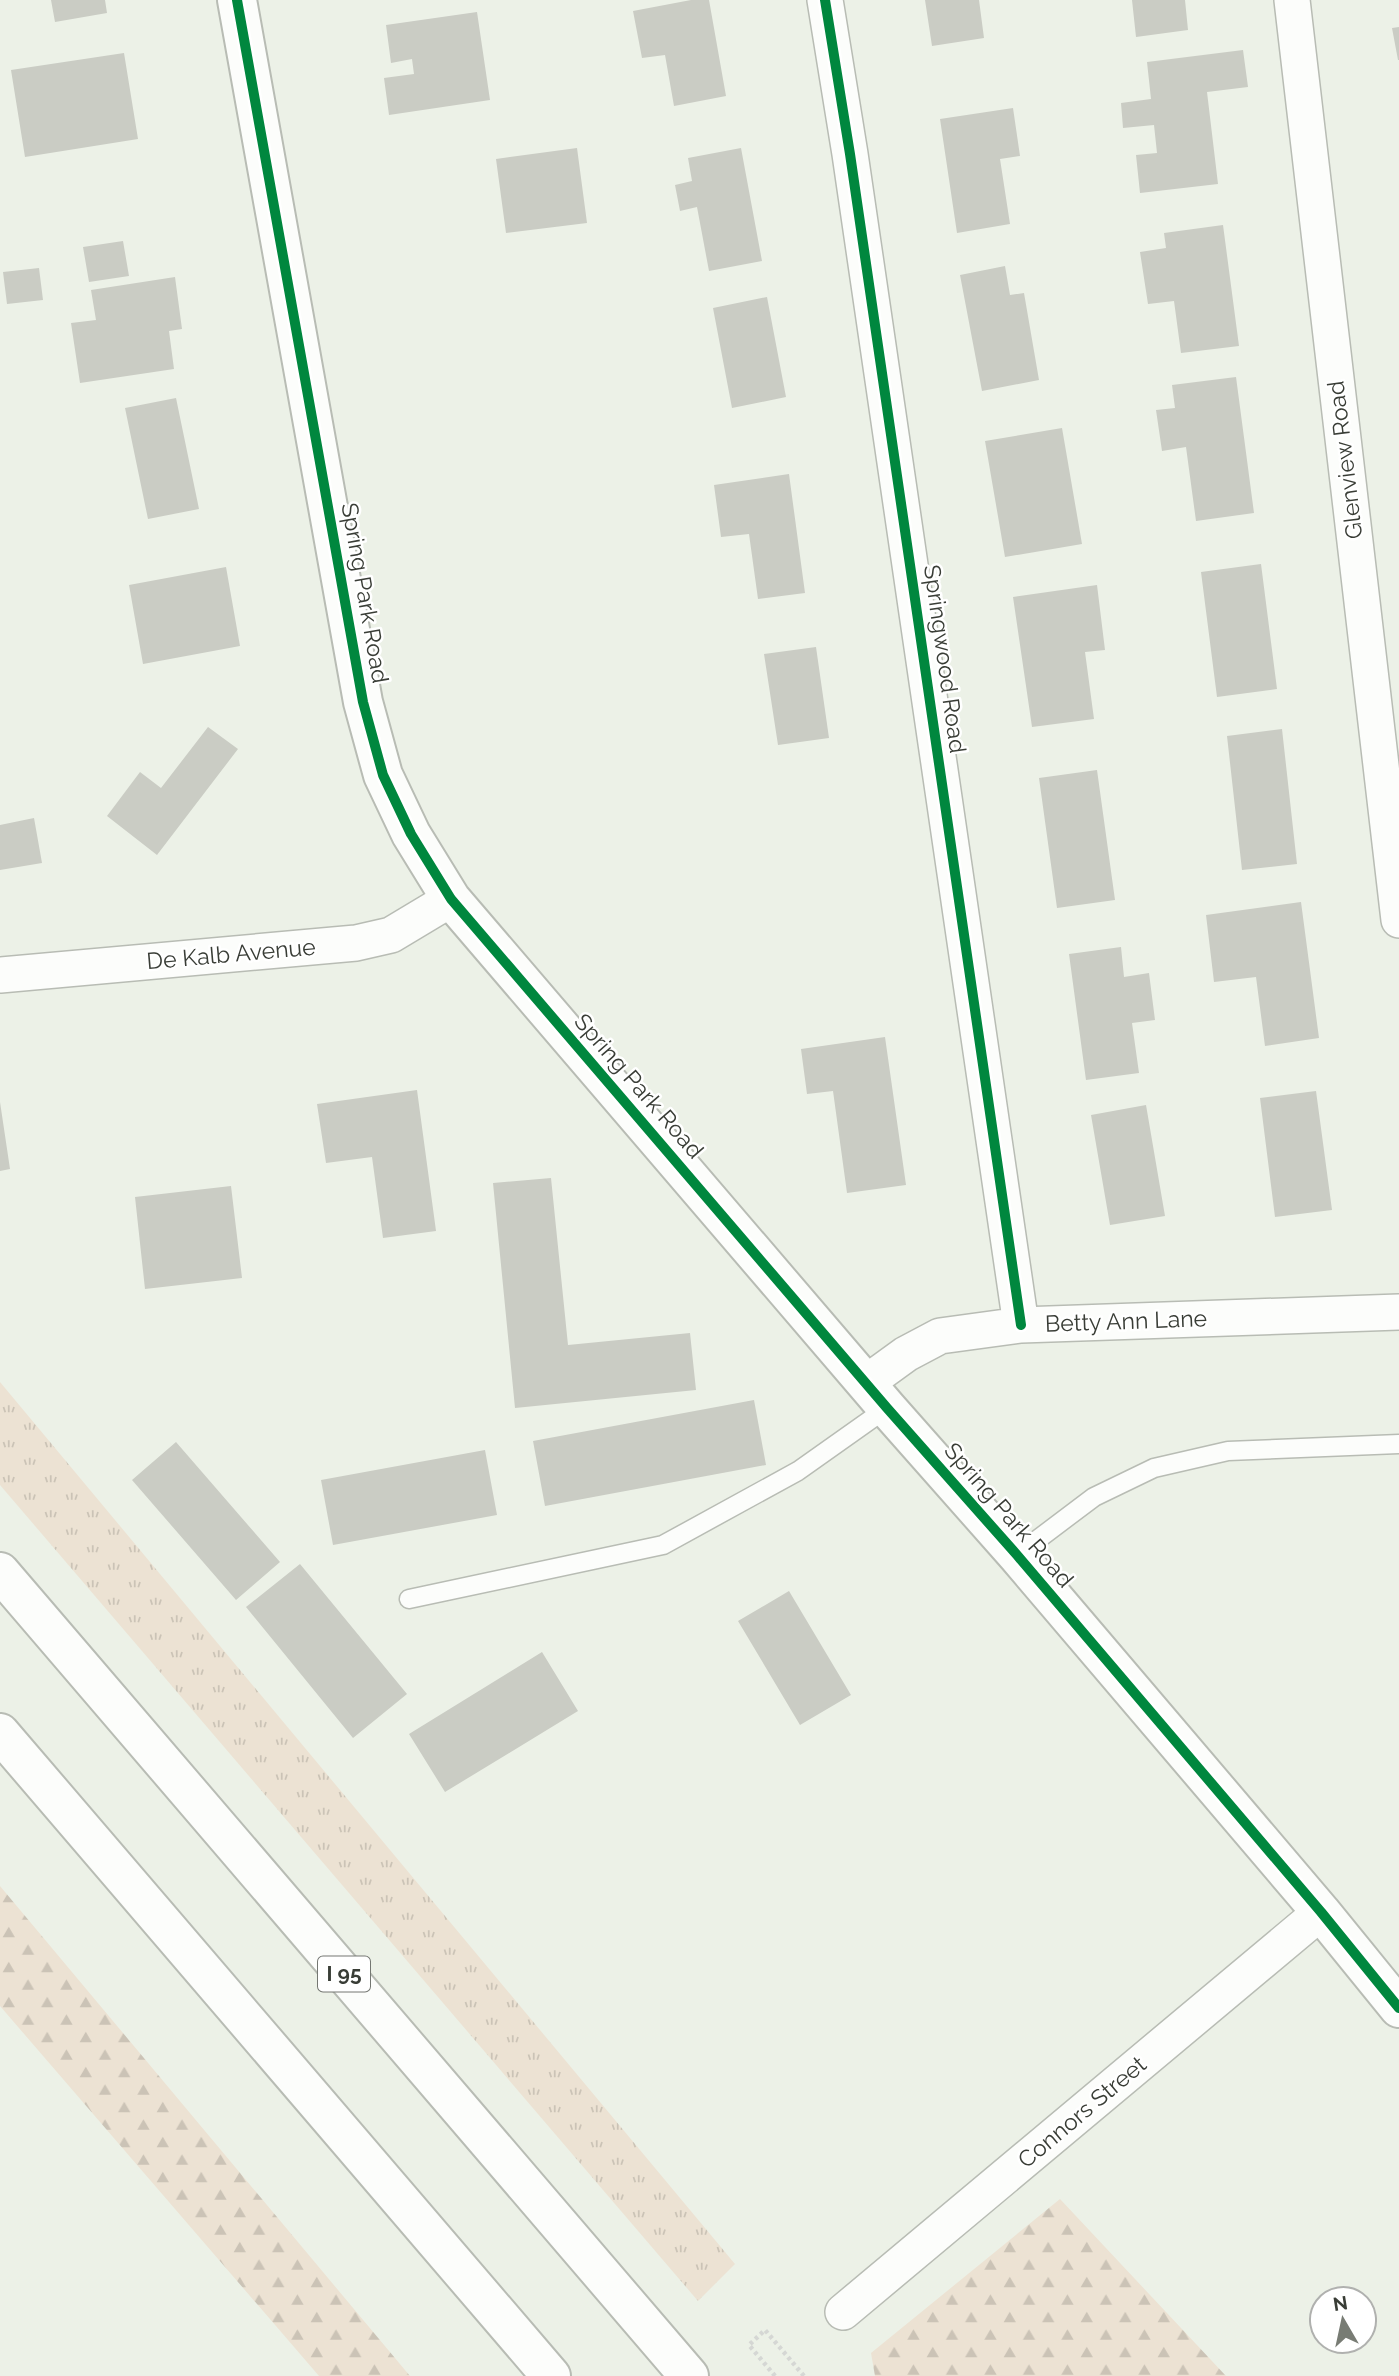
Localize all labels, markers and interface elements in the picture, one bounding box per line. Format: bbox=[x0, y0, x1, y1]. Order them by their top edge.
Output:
street label: Glenview Road bbox=[1321, 380, 1368, 541]
street label: Spring Park Road bbox=[336, 501, 395, 685]
street label: Springwood Road bbox=[919, 563, 972, 755]
street label: De Kalb Avenue bbox=[145, 933, 317, 974]
street label: Spring Park Road bbox=[569, 1008, 710, 1163]
street label: Betty Ann Lane bbox=[1044, 1304, 1208, 1337]
street label: Spring Park Road bbox=[939, 1437, 1080, 1592]
road number: I 95 bbox=[318, 1956, 370, 1992]
street label: Connors Street bbox=[1012, 2050, 1151, 2173]
north arrow bbox=[1308, 2285, 1378, 2355]
text: N bbox=[1331, 2291, 1349, 2315]

